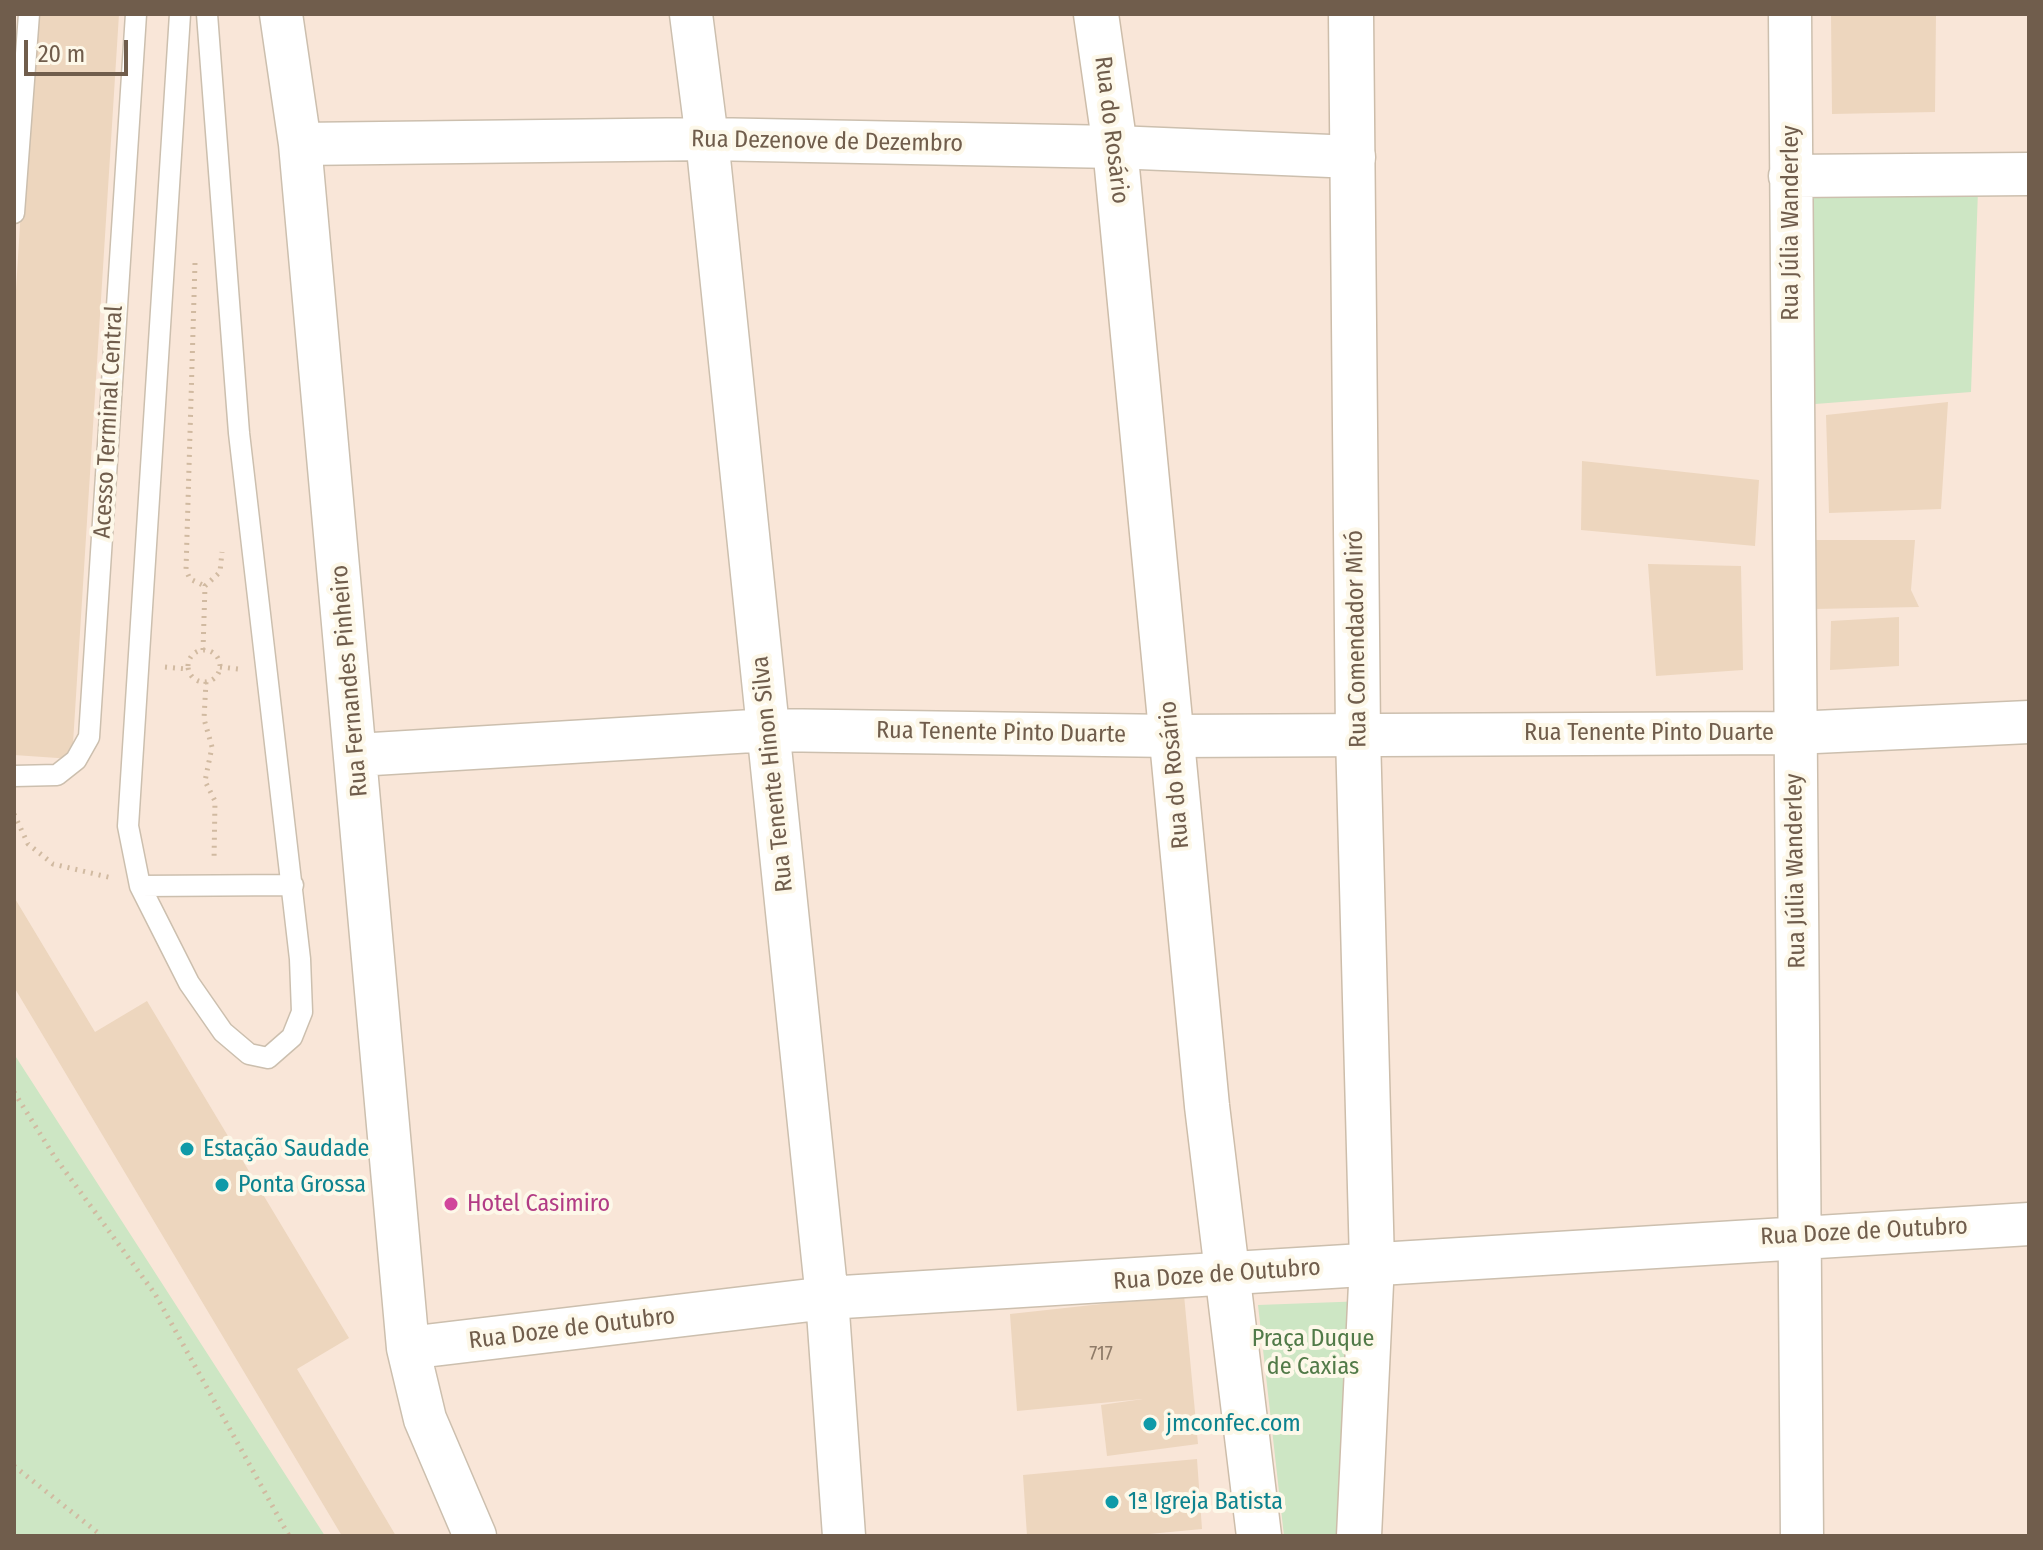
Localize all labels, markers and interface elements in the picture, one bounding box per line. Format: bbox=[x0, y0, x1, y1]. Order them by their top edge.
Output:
scale bar bbox=[28, 24, 132, 74]
text: 20 m bbox=[38, 40, 85, 68]
street label: Rua do Rosário bbox=[1088, 55, 1134, 205]
street label: Rua Dezenove de Dezembro bbox=[691, 125, 963, 159]
street label: Rua Júlia Wanderley bbox=[1777, 125, 1805, 321]
street label: Acesso Terminal Central bbox=[89, 305, 129, 539]
street label: Rua Comendador Miró bbox=[1341, 530, 1373, 748]
street label: Rua Fernandes Pinheiro bbox=[326, 564, 374, 798]
street label: Rua Tenente Hinon Silva bbox=[746, 655, 800, 893]
street label: Rua do Rosário bbox=[1154, 700, 1196, 850]
street label: Rua Tenente Pinto Duarte bbox=[876, 716, 1126, 750]
street label: Rua Tenente Pinto Duarte bbox=[1524, 719, 1774, 747]
street label: Rua Júlia Wanderley bbox=[1780, 773, 1812, 969]
place label: Estação Saudade bbox=[203, 1135, 369, 1163]
marker: Estação Saudade bbox=[178, 1140, 196, 1158]
place label: Ponta Grossa bbox=[238, 1171, 366, 1199]
marker: Ponta Grossa bbox=[213, 1176, 231, 1194]
place label: Hotel Casimiro bbox=[467, 1190, 610, 1218]
marker: Hotel Casimiro bbox=[442, 1195, 460, 1213]
street label: Rua Doze de Outubro bbox=[1760, 1212, 1968, 1252]
street label: Rua Doze de Outubro bbox=[1112, 1253, 1322, 1297]
street label: Rua Doze de Outubro bbox=[467, 1302, 677, 1356]
park label: Praça Duque de Caxias bbox=[1252, 1325, 1374, 1381]
house number: 717 bbox=[1089, 1342, 1113, 1366]
place label: jmconfec.com bbox=[1166, 1410, 1301, 1438]
marker: jmconfec.com bbox=[1141, 1415, 1159, 1433]
place label: 1ª Igreja Batista bbox=[1128, 1488, 1283, 1516]
marker: 1ª Igreja Batista bbox=[1103, 1493, 1121, 1511]

